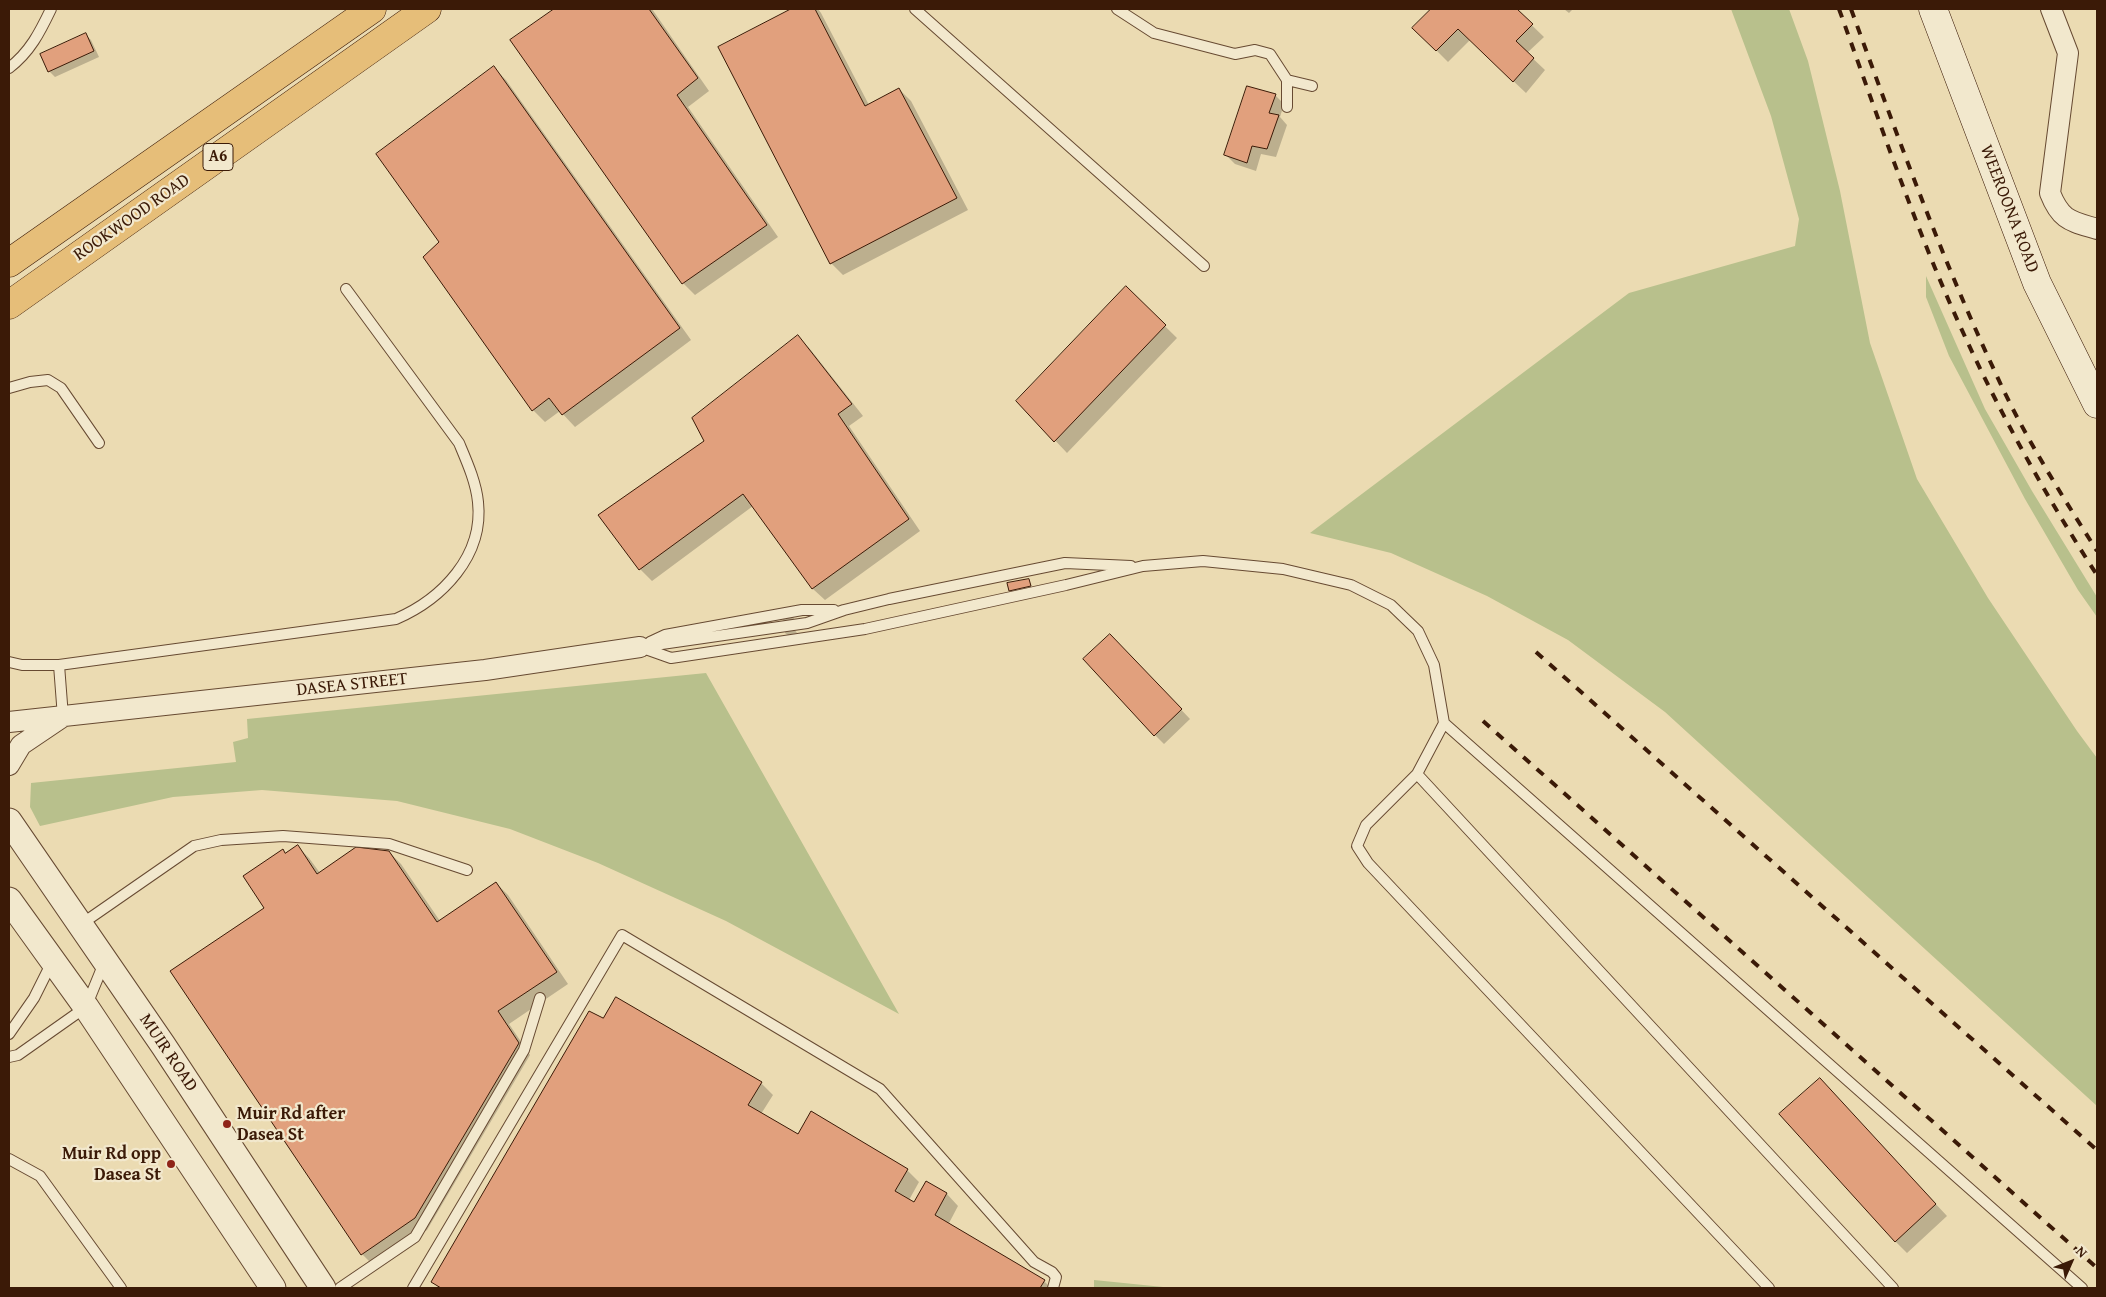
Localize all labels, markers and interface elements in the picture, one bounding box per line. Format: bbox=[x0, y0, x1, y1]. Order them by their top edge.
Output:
street label: WEEROONA ROAD bbox=[1975, 142, 2043, 276]
road number: A6 bbox=[203, 144, 233, 170]
street label: ROOKWOOD ROAD bbox=[70, 170, 194, 266]
street label: DASEA STREET bbox=[295, 668, 409, 702]
street label: MUIR ROAD bbox=[134, 1010, 202, 1096]
place label: Muir Rd after Dasea St bbox=[237, 1103, 346, 1146]
marker: Muir Rd after Dasea St bbox=[221, 1118, 233, 1130]
place label: Muir Rd opp Dasea St bbox=[62, 1143, 161, 1186]
marker: Muir Rd opp Dasea St bbox=[165, 1158, 177, 1170]
north arrow bbox=[2046, 1237, 2096, 1287]
text: N bbox=[2071, 1241, 2092, 1262]

